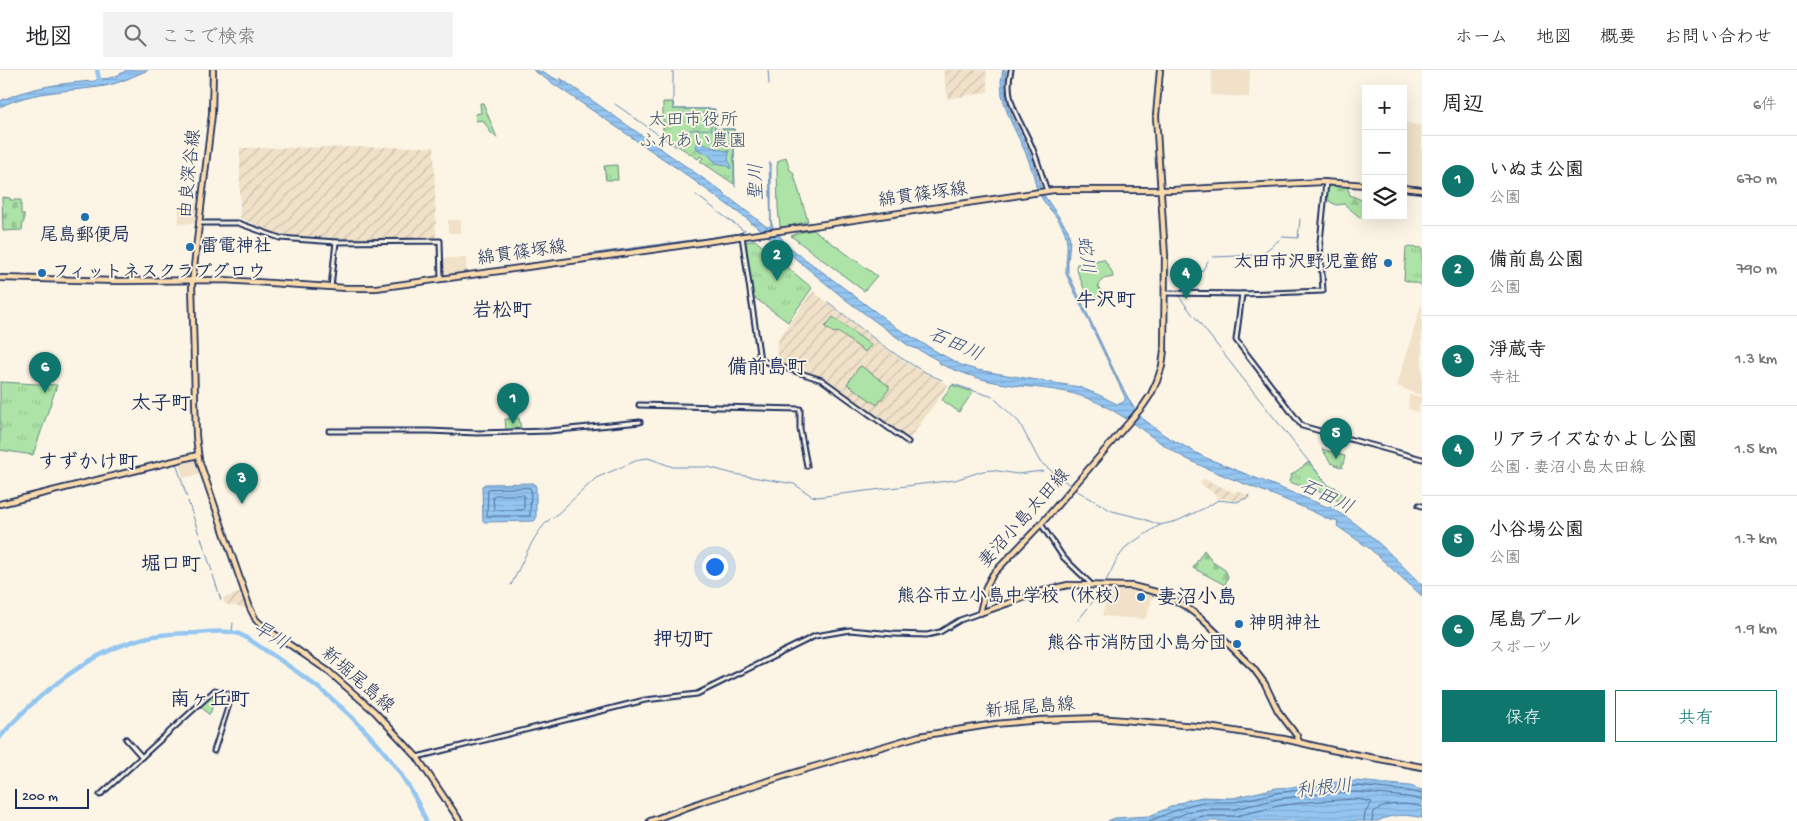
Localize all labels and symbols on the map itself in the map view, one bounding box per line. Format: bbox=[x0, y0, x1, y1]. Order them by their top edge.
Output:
park label: 太田市役所 ふれあい農園 bbox=[639, 110, 747, 153]
street label: 由良深谷線 bbox=[175, 128, 206, 220]
water label: 聖川 bbox=[746, 163, 770, 201]
street label: 綿貫篠塚線 bbox=[877, 178, 969, 213]
marker: 尾島郵便局 bbox=[79, 211, 91, 223]
place label: 尾島郵便局 bbox=[40, 225, 130, 247]
water label: 蛇川 bbox=[1070, 235, 1098, 275]
place label: 雷電神社 bbox=[200, 236, 272, 258]
street label: 綿貫篠塚線 bbox=[476, 236, 568, 271]
pin: 2 bbox=[761, 240, 793, 281]
marker: 雷電神社 bbox=[184, 241, 196, 253]
place label: 太田市沢野児童館 bbox=[1234, 252, 1378, 274]
marker: 太田市沢野児童館 bbox=[1382, 257, 1394, 269]
pin: 4 bbox=[1170, 258, 1202, 299]
place label: フィットネスクラブグロウ bbox=[52, 262, 265, 284]
marker: フィットネスクラブグロウ bbox=[36, 267, 48, 279]
district label: 牛沢町 bbox=[1076, 289, 1136, 314]
district label: 岩松町 bbox=[472, 299, 532, 324]
water label: 石田川 bbox=[924, 324, 986, 368]
pin: 6 bbox=[29, 352, 61, 393]
district label: 備前島町 bbox=[727, 356, 807, 381]
pin: 1 bbox=[497, 383, 529, 424]
district label: 太子町 bbox=[131, 393, 191, 417]
pin: 5 bbox=[1320, 418, 1352, 459]
district label: すずかけ町 bbox=[38, 451, 138, 476]
pin: 3 bbox=[226, 463, 258, 504]
street label: 妻沼小島太田線 bbox=[974, 464, 1075, 573]
water label: 石田川 bbox=[1295, 475, 1357, 521]
district label: 堀口町 bbox=[141, 554, 201, 578]
your location bbox=[702, 554, 728, 580]
place label: 熊谷市立小島中学校（休校） bbox=[897, 585, 1131, 608]
district label: 妻沼小島 bbox=[1157, 586, 1237, 611]
marker: 熊谷市立小島中学校（休校） bbox=[1135, 591, 1147, 603]
place label: 神明神社 bbox=[1249, 613, 1321, 635]
water label: 早川 bbox=[248, 617, 292, 657]
marker: 神明神社 bbox=[1233, 618, 1245, 630]
district label: 押切町 bbox=[653, 629, 713, 653]
place label: 熊谷市消防団小島分団 bbox=[1047, 633, 1227, 655]
marker: 熊谷市消防団小島分団 bbox=[1231, 638, 1243, 650]
street label: 新堀尾島線 bbox=[316, 643, 399, 718]
district label: 南ヶ丘町 bbox=[170, 688, 250, 713]
street label: 新堀尾島線 bbox=[984, 694, 1076, 723]
water label: 利根川 bbox=[1294, 775, 1354, 804]
scale bar bbox=[15, 786, 89, 809]

